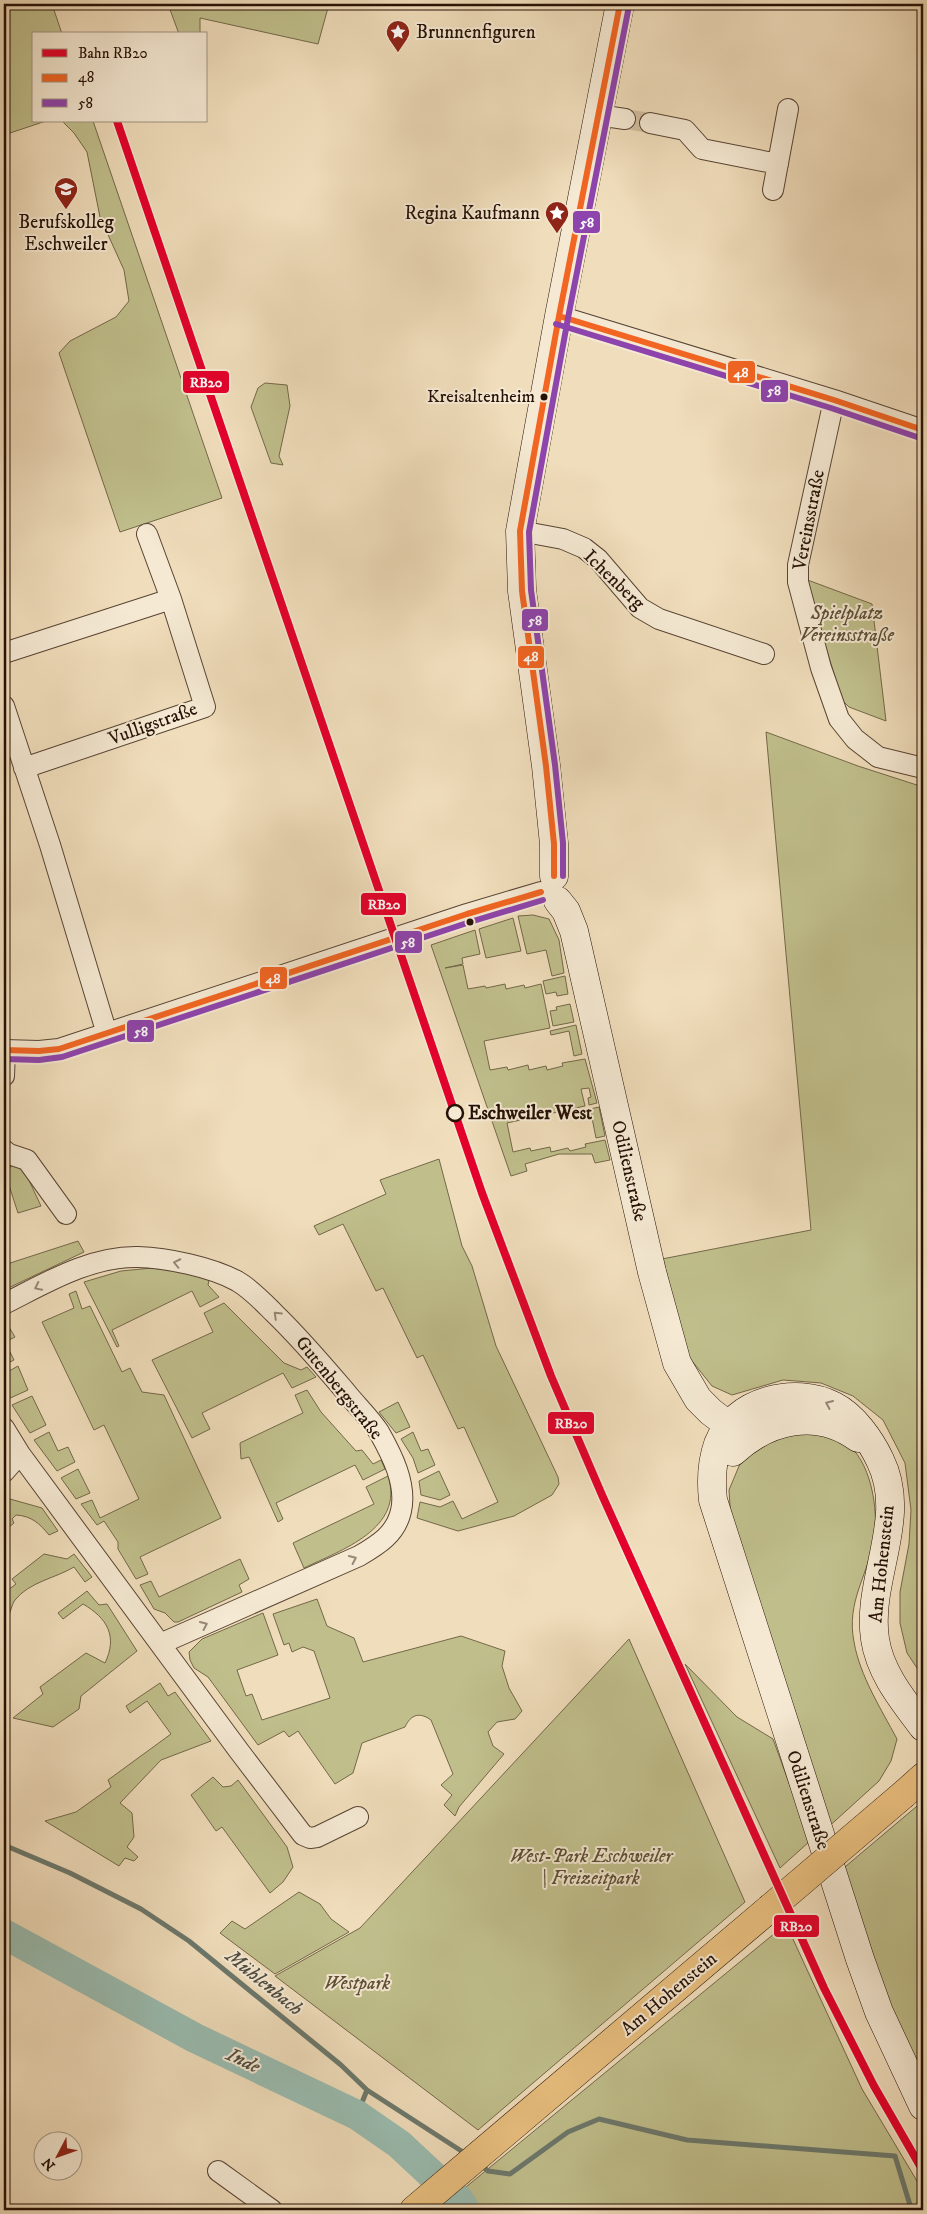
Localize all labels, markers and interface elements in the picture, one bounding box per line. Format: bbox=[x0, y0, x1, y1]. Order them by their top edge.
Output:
place icon: Brunnenfiguren bbox=[385, 19, 411, 53]
place label: Brunnenfiguren bbox=[416, 21, 536, 44]
legend bbox=[32, 32, 208, 122]
text: Bahn RB20 bbox=[78, 44, 148, 63]
text: 48 bbox=[78, 68, 94, 87]
text: 58 bbox=[78, 94, 93, 113]
school or university icon: Berufskolleg Eschweiler bbox=[53, 176, 79, 210]
place icon: Regina Kaufmann bbox=[544, 200, 570, 234]
place label: Regina Kaufmann bbox=[405, 202, 540, 225]
line badge: 58 bbox=[572, 210, 601, 234]
place label: Berufskolleg Eschweiler bbox=[18, 211, 114, 256]
text: 58 bbox=[579, 214, 594, 232]
line badge: 48 bbox=[727, 360, 756, 384]
text: 48 bbox=[732, 364, 749, 382]
line badge: RB20 bbox=[182, 370, 230, 394]
text: RB20 bbox=[190, 374, 223, 392]
line badge: 58 bbox=[760, 379, 789, 403]
text: 58 bbox=[766, 382, 781, 400]
place label: Kreisaltenheim bbox=[427, 386, 535, 408]
marker: Kreisaltenheim bbox=[539, 392, 549, 402]
street label: Vereinsstraße bbox=[788, 468, 830, 573]
street label: Ichenberg bbox=[578, 545, 650, 615]
park label: Spielplatz Vereinsstraße bbox=[800, 602, 895, 647]
line badge: 58 bbox=[521, 608, 549, 632]
text: 58 bbox=[527, 612, 542, 630]
line badge: 48 bbox=[517, 645, 545, 669]
text: 48 bbox=[522, 648, 539, 666]
street label: Vulligstraße bbox=[105, 697, 201, 751]
line badge: RB20 bbox=[360, 892, 407, 916]
text: RB20 bbox=[368, 896, 401, 914]
unlabelled marker bbox=[465, 917, 475, 927]
line badge: 58 bbox=[394, 930, 423, 954]
text: 58 bbox=[400, 934, 415, 952]
line badge: 48 bbox=[259, 966, 288, 990]
text: 48 bbox=[264, 970, 281, 988]
line badge: 58 bbox=[126, 1019, 155, 1043]
text: 58 bbox=[133, 1023, 148, 1041]
place label: Eschweiler West bbox=[468, 1102, 593, 1125]
marker: Eschweiler West bbox=[446, 1104, 464, 1122]
street label: Odilienstraße bbox=[606, 1118, 652, 1224]
one-way arrow bbox=[173, 1258, 182, 1269]
one-way arrow bbox=[35, 1280, 44, 1290]
one-way arrow bbox=[273, 1312, 282, 1321]
street label: Gutenbergstraße bbox=[290, 1332, 388, 1444]
one-way arrow bbox=[825, 1400, 834, 1411]
line badge: RB20 bbox=[547, 1411, 595, 1435]
text: RB20 bbox=[555, 1415, 588, 1433]
street label: Am Hohenstein bbox=[864, 1504, 900, 1624]
one-way arrow bbox=[348, 1554, 357, 1565]
one-way arrow bbox=[199, 1620, 208, 1631]
street label: Odilienstraße bbox=[781, 1747, 835, 1853]
park label: West-Park Eschweiler | Freizeitpark bbox=[510, 1845, 675, 1891]
line badge: RB20 bbox=[773, 1914, 820, 1938]
text: RB20 bbox=[780, 1918, 813, 1936]
water label: Mühlenbach bbox=[219, 1943, 308, 2022]
street label: Am Hohenstein bbox=[616, 1947, 722, 2041]
park label: Westpark bbox=[324, 1972, 390, 1996]
water label: Inde bbox=[220, 2042, 265, 2080]
north arrow bbox=[32, 2132, 82, 2182]
text: N bbox=[38, 2153, 60, 2174]

